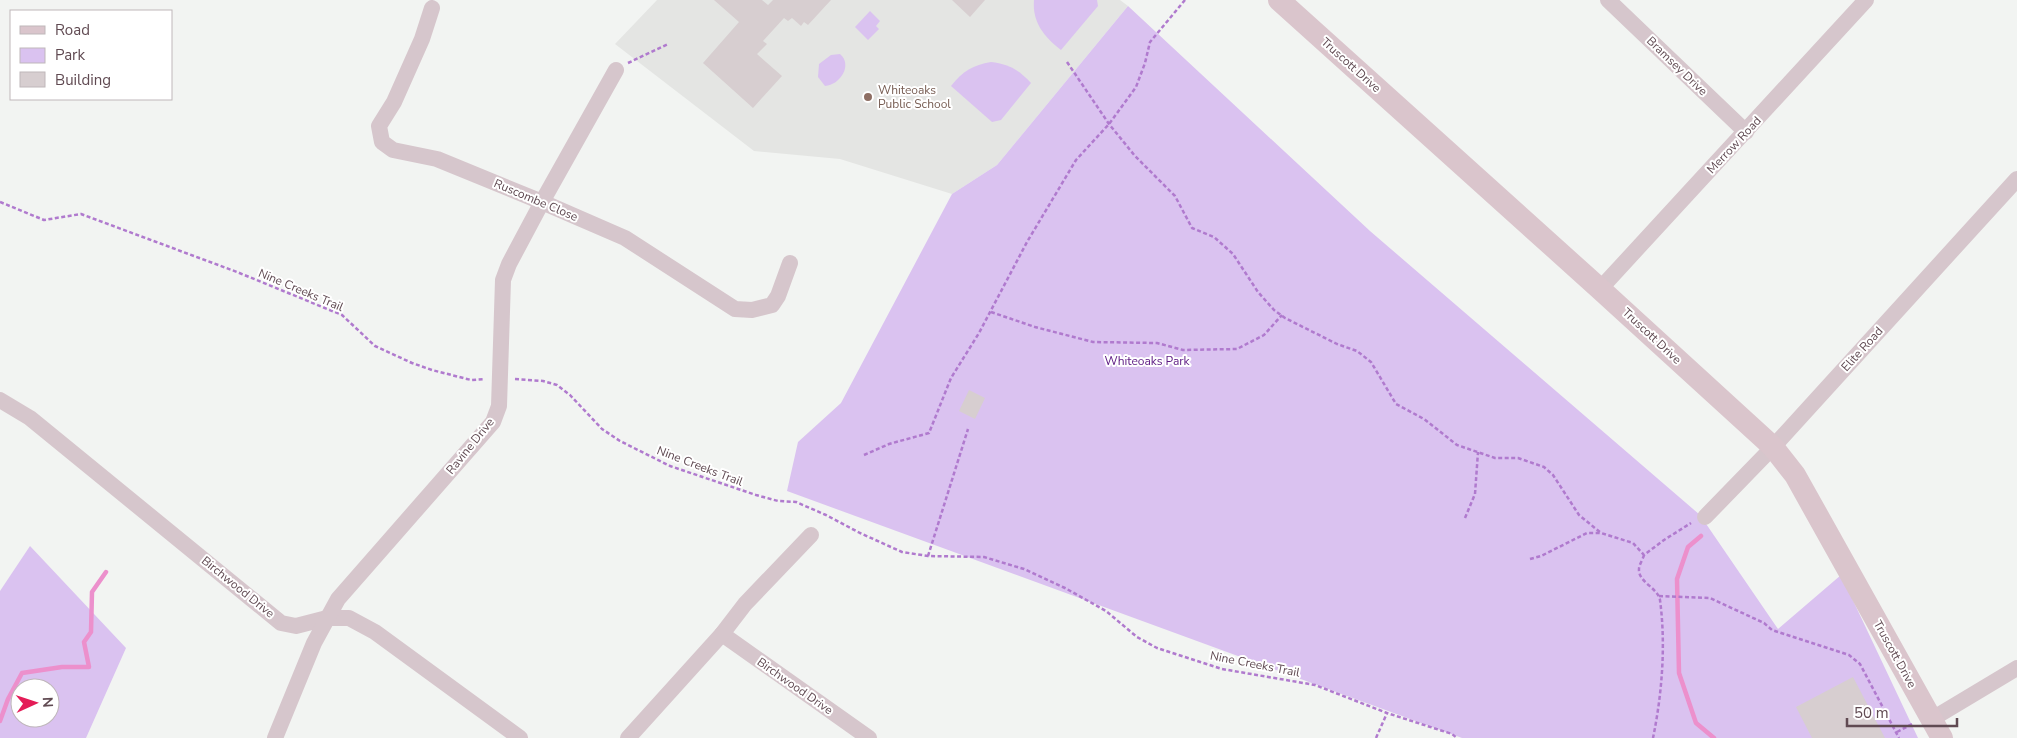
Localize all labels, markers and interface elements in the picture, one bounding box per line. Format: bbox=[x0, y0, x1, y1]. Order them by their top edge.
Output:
legend bbox=[10, 10, 172, 100]
text: Road bbox=[55, 20, 90, 40]
street label: Bramsey Drive bbox=[1643, 33, 1711, 99]
street label: Truscott Drive bbox=[1318, 34, 1384, 96]
text: Park bbox=[55, 45, 85, 65]
text: Building bbox=[55, 70, 111, 90]
place label: Whiteoaks Public School bbox=[878, 82, 951, 112]
marker: Whiteoaks Public School bbox=[862, 91, 874, 103]
street label: Merrow Road bbox=[1703, 113, 1765, 177]
street label: Ruscombe Close bbox=[492, 175, 580, 225]
street label: Nine Creeks Trail bbox=[256, 265, 346, 315]
street label: Truscott Drive bbox=[1619, 305, 1685, 367]
street label: Elite Road bbox=[1838, 323, 1886, 375]
park label: Whiteoaks Park bbox=[1104, 353, 1191, 369]
street label: Ravine Drive bbox=[442, 415, 498, 477]
street label: Nine Creeks Trail bbox=[655, 442, 746, 490]
street label: Birchwood Drive bbox=[198, 553, 278, 621]
street label: Truscott Drive bbox=[1870, 617, 1920, 691]
street label: Nine Creeks Trail bbox=[1209, 647, 1302, 681]
street label: Birchwood Drive bbox=[754, 654, 836, 718]
north arrow bbox=[10, 678, 60, 728]
scale bar bbox=[1847, 696, 1957, 728]
text: N bbox=[38, 697, 57, 708]
text: 50 m bbox=[1854, 703, 1889, 723]

